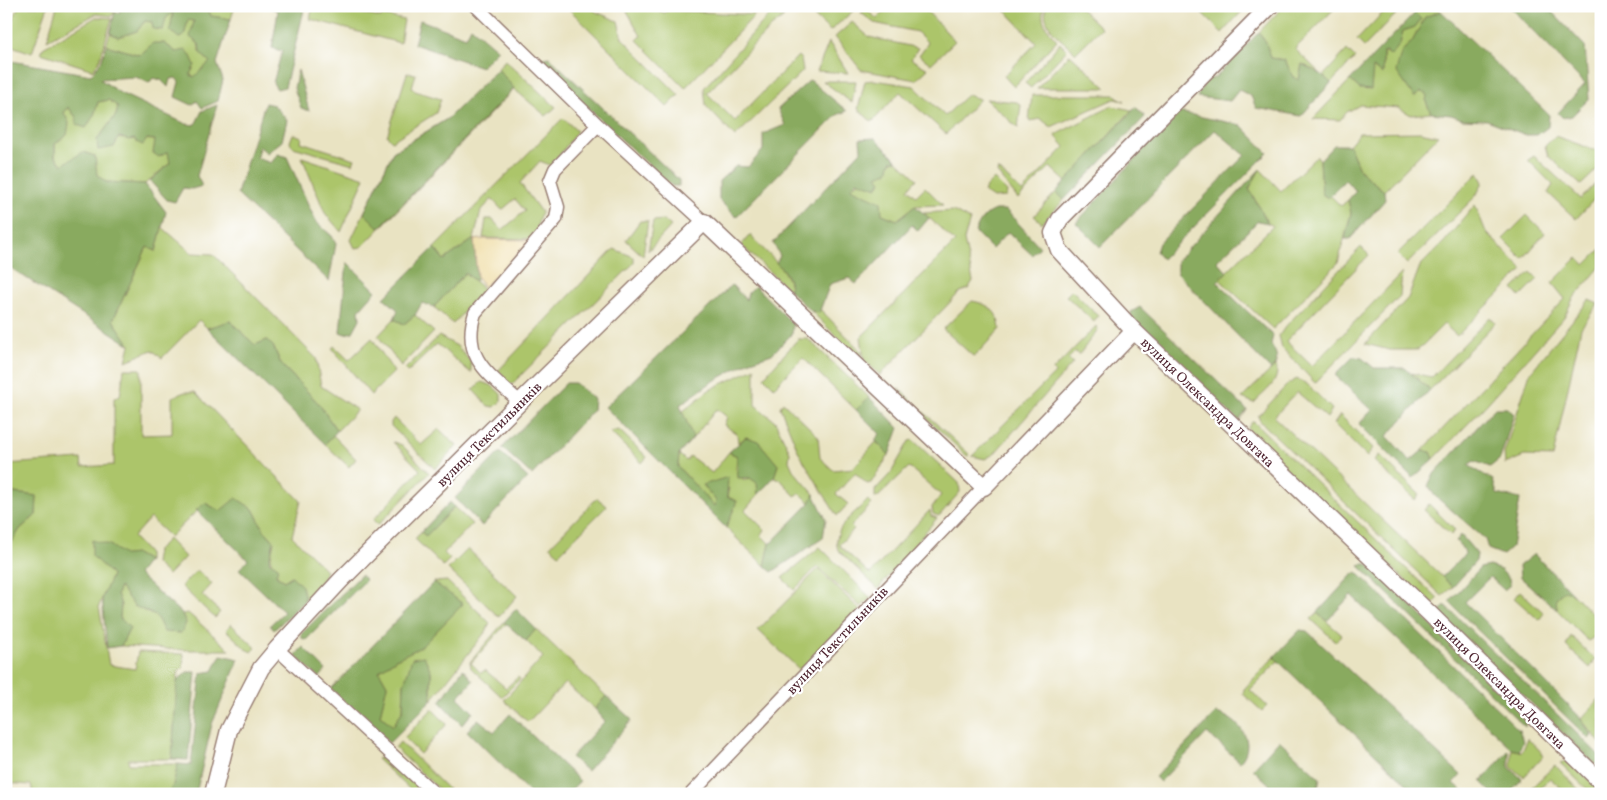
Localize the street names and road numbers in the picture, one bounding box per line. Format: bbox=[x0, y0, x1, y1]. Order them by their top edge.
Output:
street label: вулиця Олександра Довгача bbox=[1136, 334, 1278, 472]
street label: вулиця Текстильників bbox=[433, 378, 547, 492]
street label: вулиця Текстильників bbox=[783, 583, 893, 699]
street label: вулиця Олександра Довгача bbox=[1429, 614, 1569, 754]

